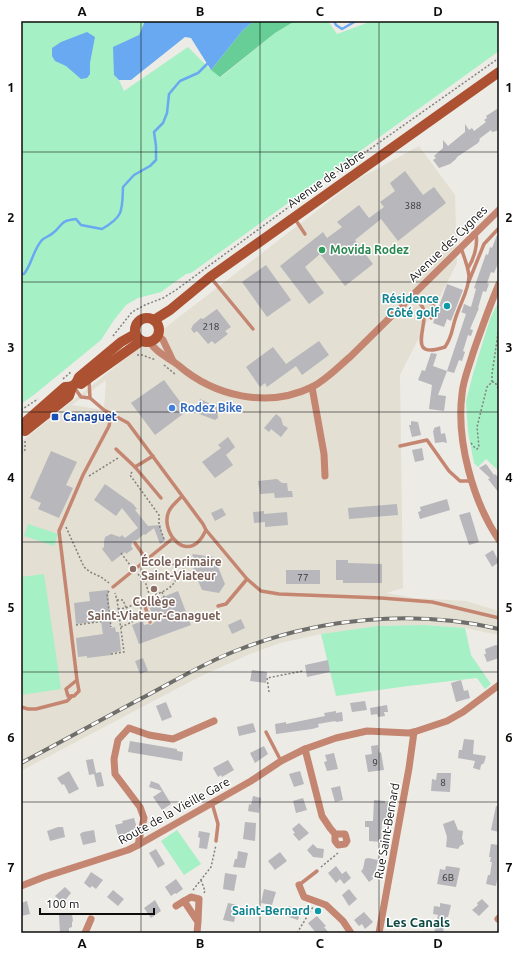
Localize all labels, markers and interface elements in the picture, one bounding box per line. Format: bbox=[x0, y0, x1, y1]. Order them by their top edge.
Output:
text: A bbox=[77, 4, 87, 18]
text: B bbox=[196, 4, 205, 18]
text: C bbox=[316, 4, 325, 18]
text: D bbox=[433, 4, 443, 18]
text: 1 bbox=[7, 80, 15, 94]
text: 1 bbox=[505, 80, 513, 94]
street label: Avenue de Vabre bbox=[285, 147, 367, 210]
house number: 388 bbox=[405, 200, 422, 211]
street label: Avenue des Cygnes bbox=[406, 203, 489, 284]
text: 2 bbox=[7, 210, 15, 224]
text: 2 bbox=[505, 210, 513, 224]
place label: Movida Rodez bbox=[330, 243, 409, 256]
marker: Movida Rodez bbox=[317, 245, 327, 255]
place label: Résidence Côté golf bbox=[382, 292, 440, 319]
marker: Résidence Côté golf bbox=[442, 301, 452, 311]
house number: 218 bbox=[203, 321, 220, 332]
text: 3 bbox=[7, 340, 15, 354]
text: 3 bbox=[505, 340, 513, 354]
place label: Rodez Bike bbox=[180, 401, 242, 414]
marker: Rodez Bike bbox=[167, 403, 177, 413]
place label: Canaguet bbox=[63, 410, 117, 423]
marker: Canaguet bbox=[50, 412, 60, 422]
text: 4 bbox=[7, 470, 15, 484]
text: 4 bbox=[505, 470, 513, 484]
place label: École primaire Saint-Viateur bbox=[141, 553, 222, 582]
marker: École primaire Saint-Viateur bbox=[128, 564, 138, 574]
house number: 77 bbox=[297, 572, 309, 583]
marker: Collège Saint-Viateur-Canaguet bbox=[149, 584, 159, 594]
place label: Collège Saint-Viateur-Canaguet bbox=[88, 595, 220, 622]
text: 5 bbox=[7, 600, 15, 614]
text: 5 bbox=[505, 600, 513, 614]
text: 6 bbox=[7, 730, 15, 744]
text: 6 bbox=[505, 730, 513, 744]
house number: 9 bbox=[372, 757, 378, 768]
street label: Route de la Vieille Gare bbox=[116, 775, 232, 847]
house number: 8 bbox=[440, 777, 446, 788]
street label: Rue Saint-Bernard bbox=[372, 782, 401, 880]
text: 7 bbox=[7, 860, 15, 874]
text: 7 bbox=[505, 860, 513, 874]
house number: 6B bbox=[442, 872, 454, 883]
scale bar bbox=[40, 890, 154, 916]
text: 100 m bbox=[46, 897, 79, 910]
place label: Saint-Bernard bbox=[232, 904, 310, 917]
marker: Saint-Bernard bbox=[313, 906, 323, 916]
district label: Les Canals bbox=[386, 915, 450, 929]
text: A bbox=[77, 936, 87, 950]
text: B bbox=[196, 936, 205, 950]
text: C bbox=[316, 936, 325, 950]
text: D bbox=[433, 936, 443, 950]

